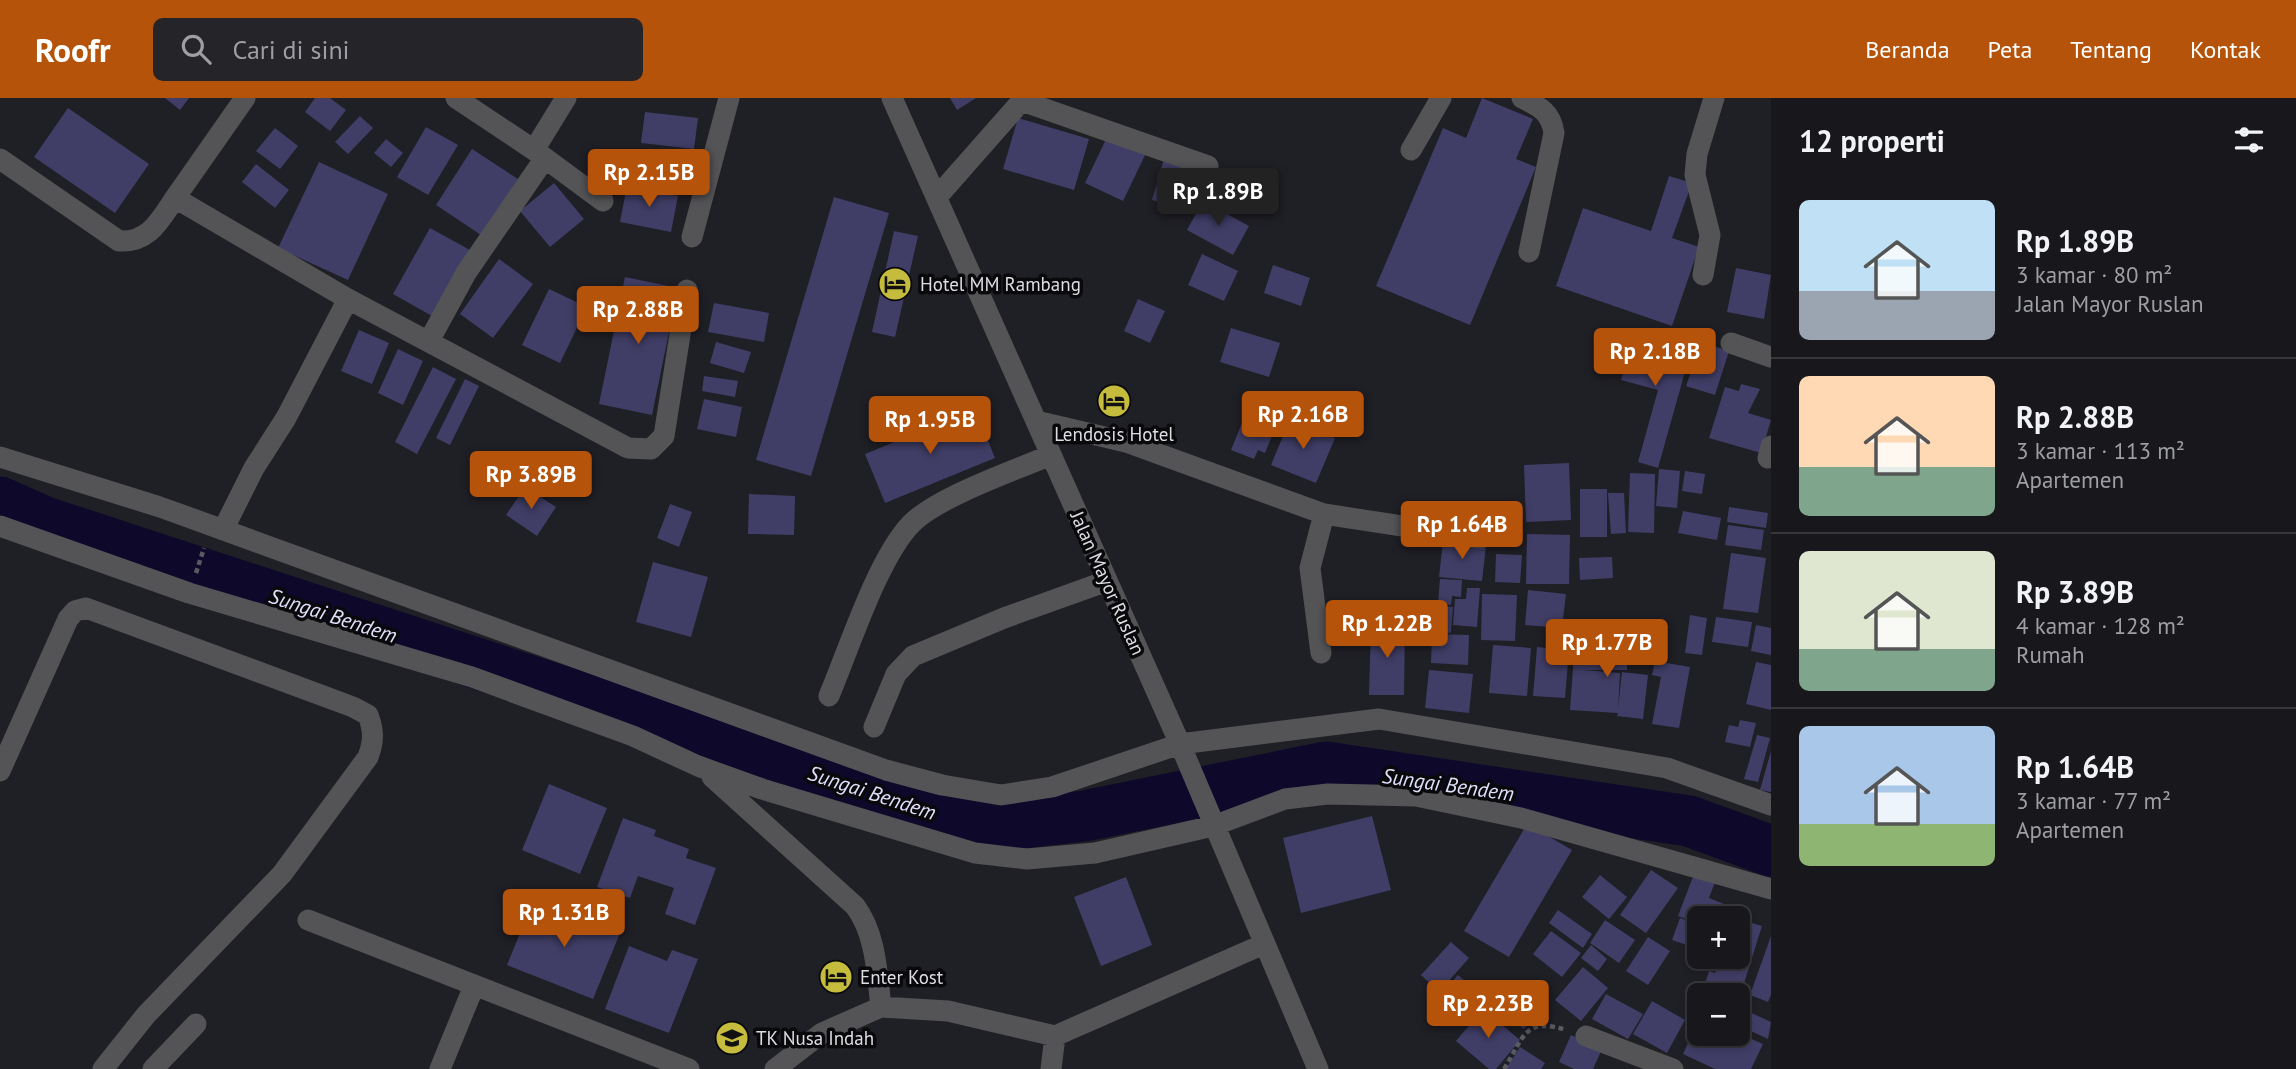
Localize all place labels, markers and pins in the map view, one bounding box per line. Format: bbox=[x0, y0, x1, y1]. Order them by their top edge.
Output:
pin: Rp 2.15B bbox=[577, 150, 721, 209]
pin: Rp 1.89B bbox=[1146, 169, 1290, 228]
hotel icon: Hotel MM Rambang bbox=[876, 265, 914, 303]
place label: Hotel MM Rambang bbox=[920, 272, 1081, 296]
pin: Rp 2.88B bbox=[566, 286, 710, 346]
pin: Rp 2.18B bbox=[1583, 328, 1727, 388]
hotel icon: Lendosis Hotel bbox=[1095, 382, 1133, 420]
pin: Rp 2.16B bbox=[1231, 392, 1375, 451]
pin: Rp 1.95B bbox=[858, 396, 1002, 456]
place label: Lendosis Hotel bbox=[1054, 422, 1174, 446]
pin: Rp 3.89B bbox=[459, 452, 603, 511]
pin: Rp 1.64B bbox=[1390, 502, 1534, 561]
pin: Rp 1.22B bbox=[1315, 601, 1459, 660]
pin: Rp 1.77B bbox=[1535, 620, 1679, 679]
pin: Rp 1.31B bbox=[492, 890, 636, 949]
hotel icon: Enter Kost bbox=[817, 958, 855, 996]
place label: Enter Kost bbox=[860, 965, 944, 989]
pin: Rp 2.23B bbox=[1416, 981, 1560, 1040]
school or university icon: TK Nusa Indah bbox=[713, 1019, 751, 1057]
place label: TK Nusa Indah bbox=[756, 1026, 874, 1050]

